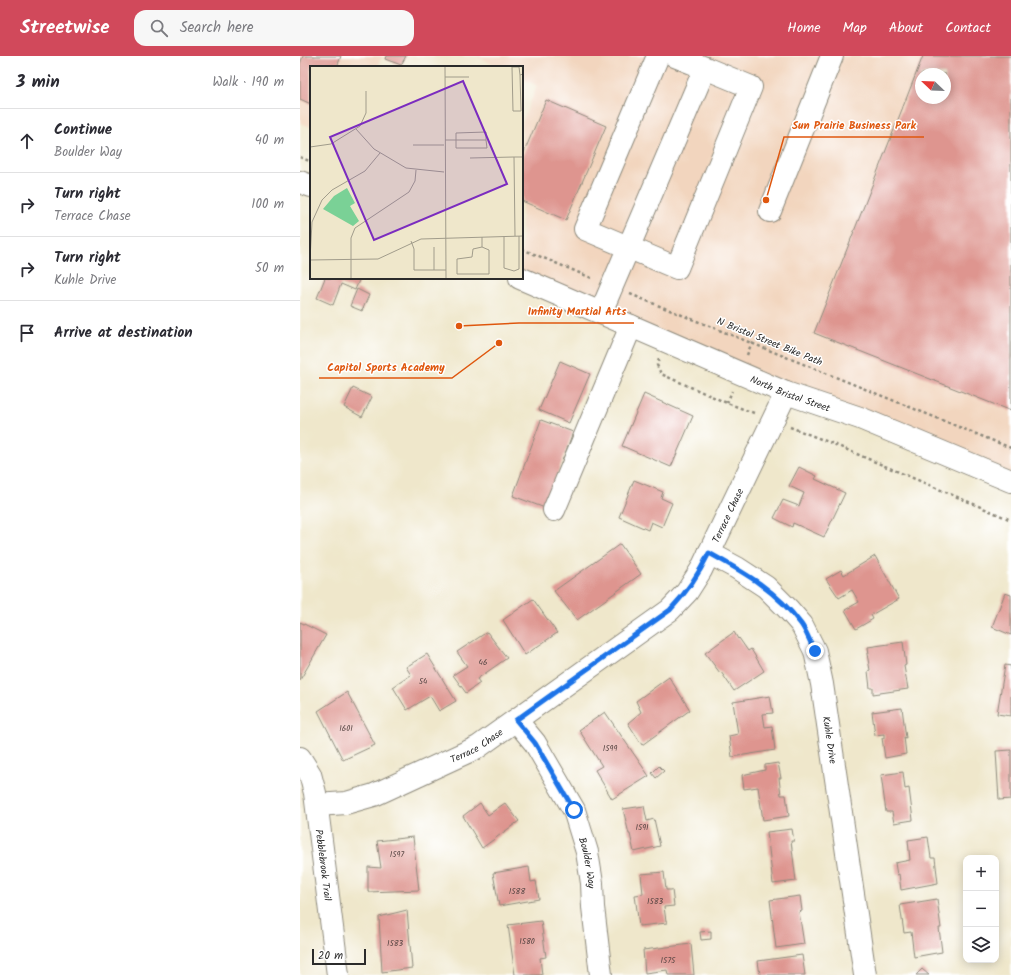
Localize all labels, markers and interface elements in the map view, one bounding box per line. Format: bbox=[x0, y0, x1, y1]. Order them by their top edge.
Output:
search box bbox=[134, 10, 414, 46]
text: Streetwise bbox=[20, 13, 110, 43]
text: Search here bbox=[180, 16, 254, 40]
icon: search bbox=[148, 17, 170, 39]
text: Home bbox=[787, 17, 821, 39]
text: Map bbox=[843, 17, 867, 39]
text: About bbox=[889, 17, 923, 39]
text: Contact bbox=[945, 17, 991, 39]
inset map bbox=[310, 66, 523, 279]
north arrow bbox=[915, 68, 951, 104]
text: 3 min bbox=[16, 69, 60, 96]
text: Walk · 190 m bbox=[212, 72, 284, 93]
callout: Sun Prairie Business Park bbox=[784, 114, 924, 137]
text: Sun Prairie Business Park bbox=[792, 117, 917, 135]
text: Continue bbox=[54, 118, 112, 142]
icon: ahead bbox=[16, 130, 38, 152]
text: 40 m bbox=[255, 130, 284, 151]
text: Boulder Way bbox=[54, 142, 122, 163]
text: Turn right bbox=[54, 182, 121, 206]
icon: right bbox=[16, 194, 38, 216]
text: 100 m bbox=[251, 194, 284, 215]
text: Terrace Chase bbox=[54, 206, 131, 227]
text: Turn right bbox=[54, 246, 121, 270]
icon: right bbox=[16, 258, 38, 280]
text: 50 m bbox=[255, 258, 284, 279]
text: Kuhle Drive bbox=[54, 270, 116, 291]
callout: Infinity Martial Arts bbox=[519, 300, 634, 323]
text: Infinity Martial Arts bbox=[528, 303, 627, 321]
street label: N Bristol Street Bike Path bbox=[714, 313, 825, 370]
text: Arrive at destination bbox=[54, 321, 193, 345]
icon: arrive bbox=[16, 322, 38, 344]
callout: Capitol Sports Academy bbox=[319, 355, 452, 378]
text: Capitol Sports Academy bbox=[327, 359, 445, 377]
street label: North Bristol Street bbox=[748, 371, 832, 416]
street label: Terrace Chase bbox=[708, 485, 748, 546]
route end bbox=[806, 642, 824, 660]
house number: 46 bbox=[479, 656, 487, 669]
house number: 54 bbox=[419, 675, 428, 688]
street label: Kuhle Drive bbox=[818, 715, 841, 765]
house number: 1601 bbox=[339, 722, 353, 735]
street label: Terrace Chase bbox=[448, 724, 507, 768]
house number: 1599 bbox=[603, 742, 617, 755]
route start bbox=[565, 801, 583, 819]
house number: 1591 bbox=[635, 821, 649, 834]
street label: Pebblebrook Trail bbox=[311, 828, 336, 902]
street label: Boulder Way bbox=[574, 835, 599, 889]
house number: 1597 bbox=[390, 848, 405, 861]
map controls bbox=[963, 855, 999, 963]
button: + bbox=[963, 855, 999, 891]
house number: 1588 bbox=[509, 885, 525, 898]
button: − bbox=[963, 891, 999, 927]
house number: 1583 bbox=[647, 895, 664, 908]
button: layers bbox=[963, 927, 999, 963]
house number: 1580 bbox=[519, 935, 535, 948]
house number: 1583 bbox=[387, 937, 404, 950]
scale bar bbox=[312, 947, 366, 966]
text: 20 m bbox=[318, 947, 343, 965]
house number: 1575 bbox=[661, 954, 676, 967]

